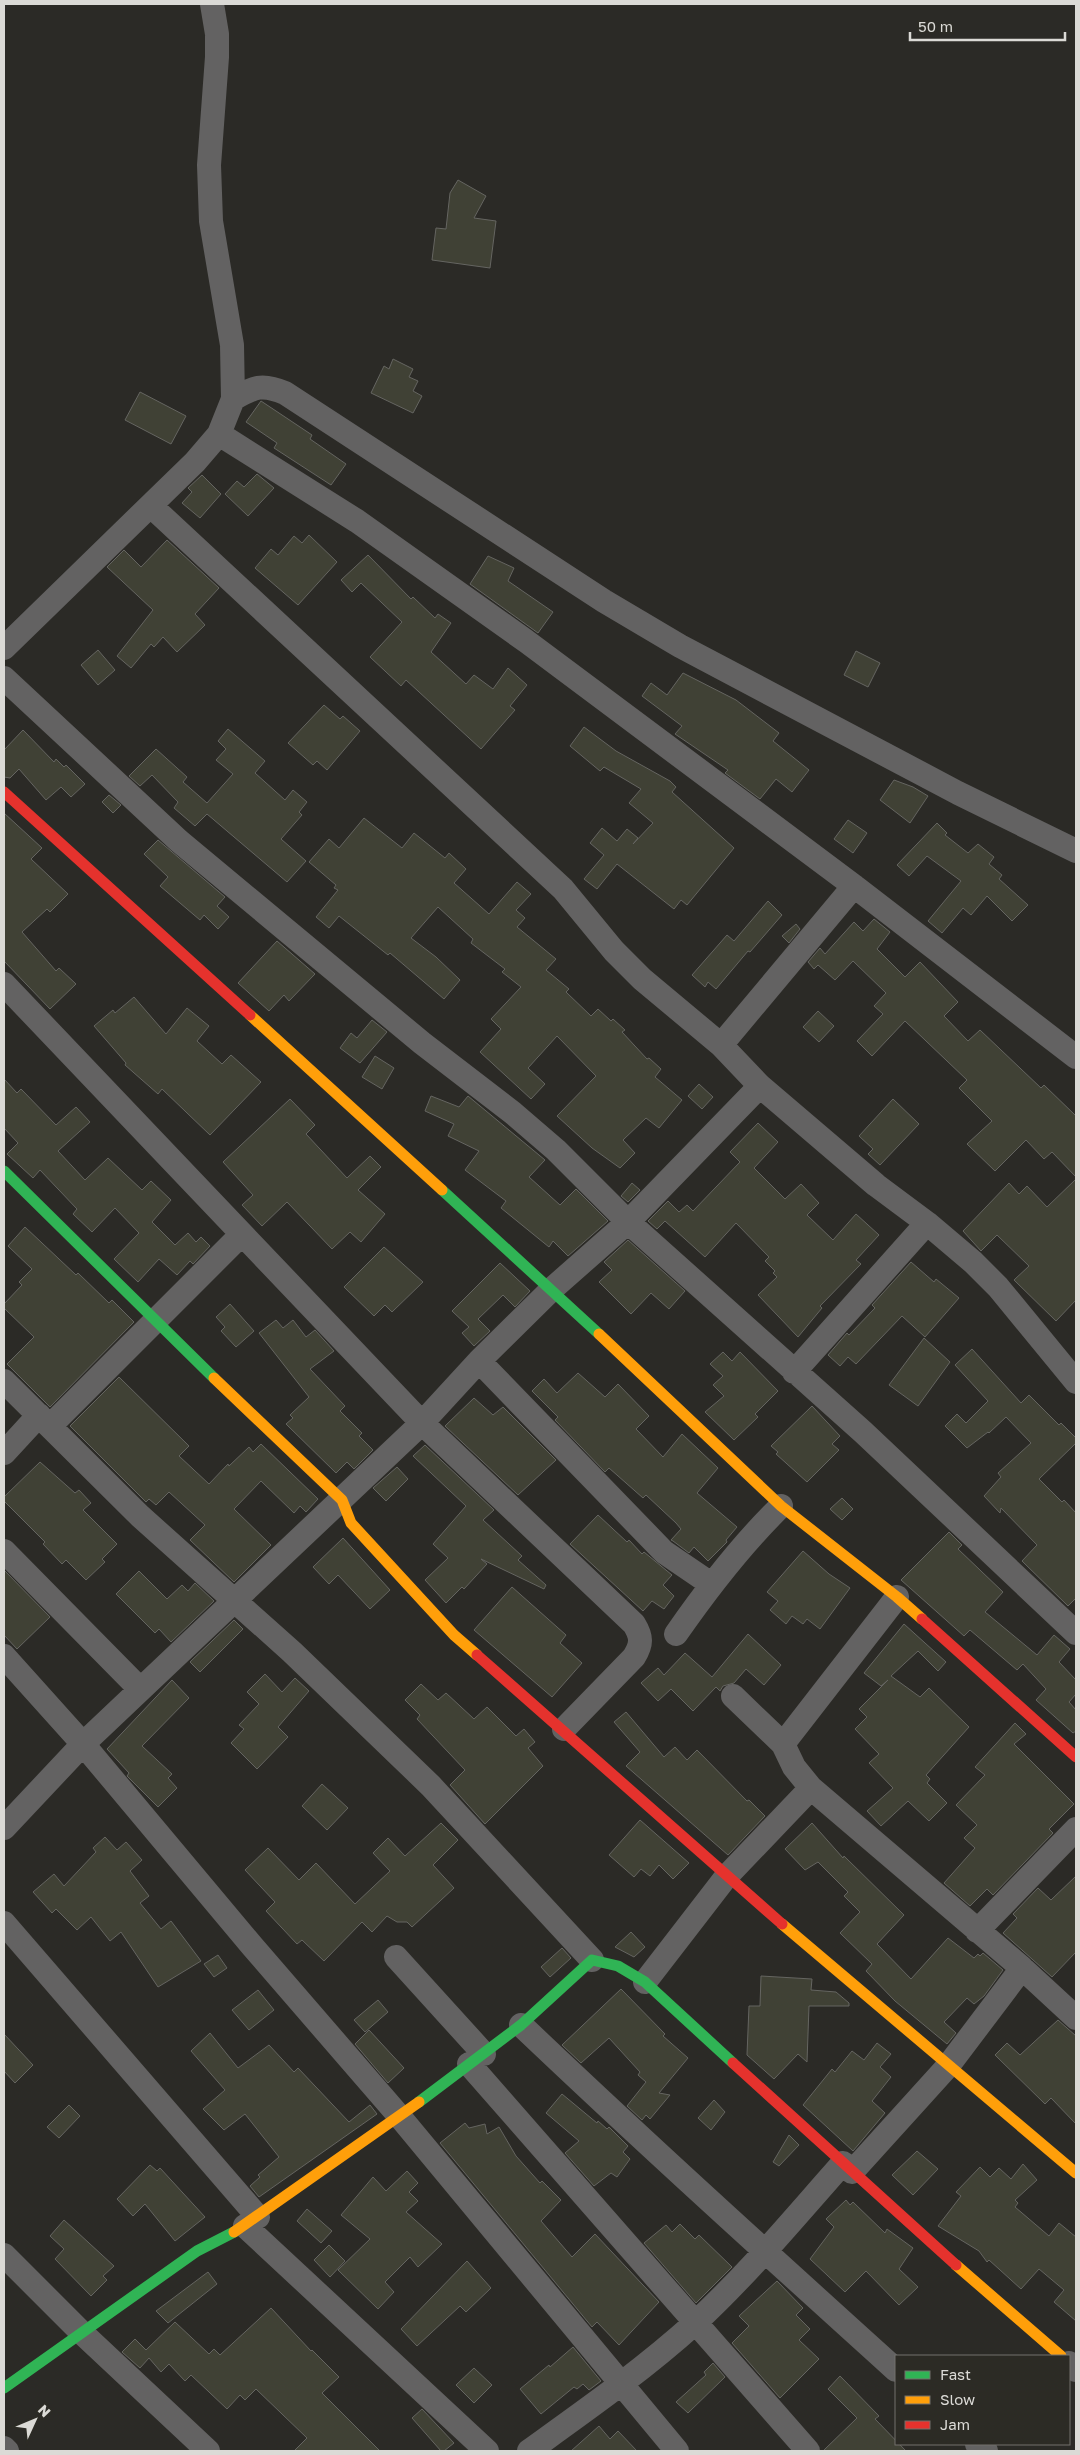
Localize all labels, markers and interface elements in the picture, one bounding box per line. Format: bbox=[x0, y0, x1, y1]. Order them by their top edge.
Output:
scale bar bbox=[910, 10, 1065, 42]
text: 50 m bbox=[918, 17, 953, 35]
legend bbox=[895, 2355, 1070, 2445]
text: Fast bbox=[940, 2365, 971, 2383]
text: Slow bbox=[940, 2390, 975, 2408]
north arrow bbox=[10, 2395, 60, 2445]
text: N bbox=[35, 2401, 55, 2420]
text: Jam bbox=[940, 2415, 970, 2433]

